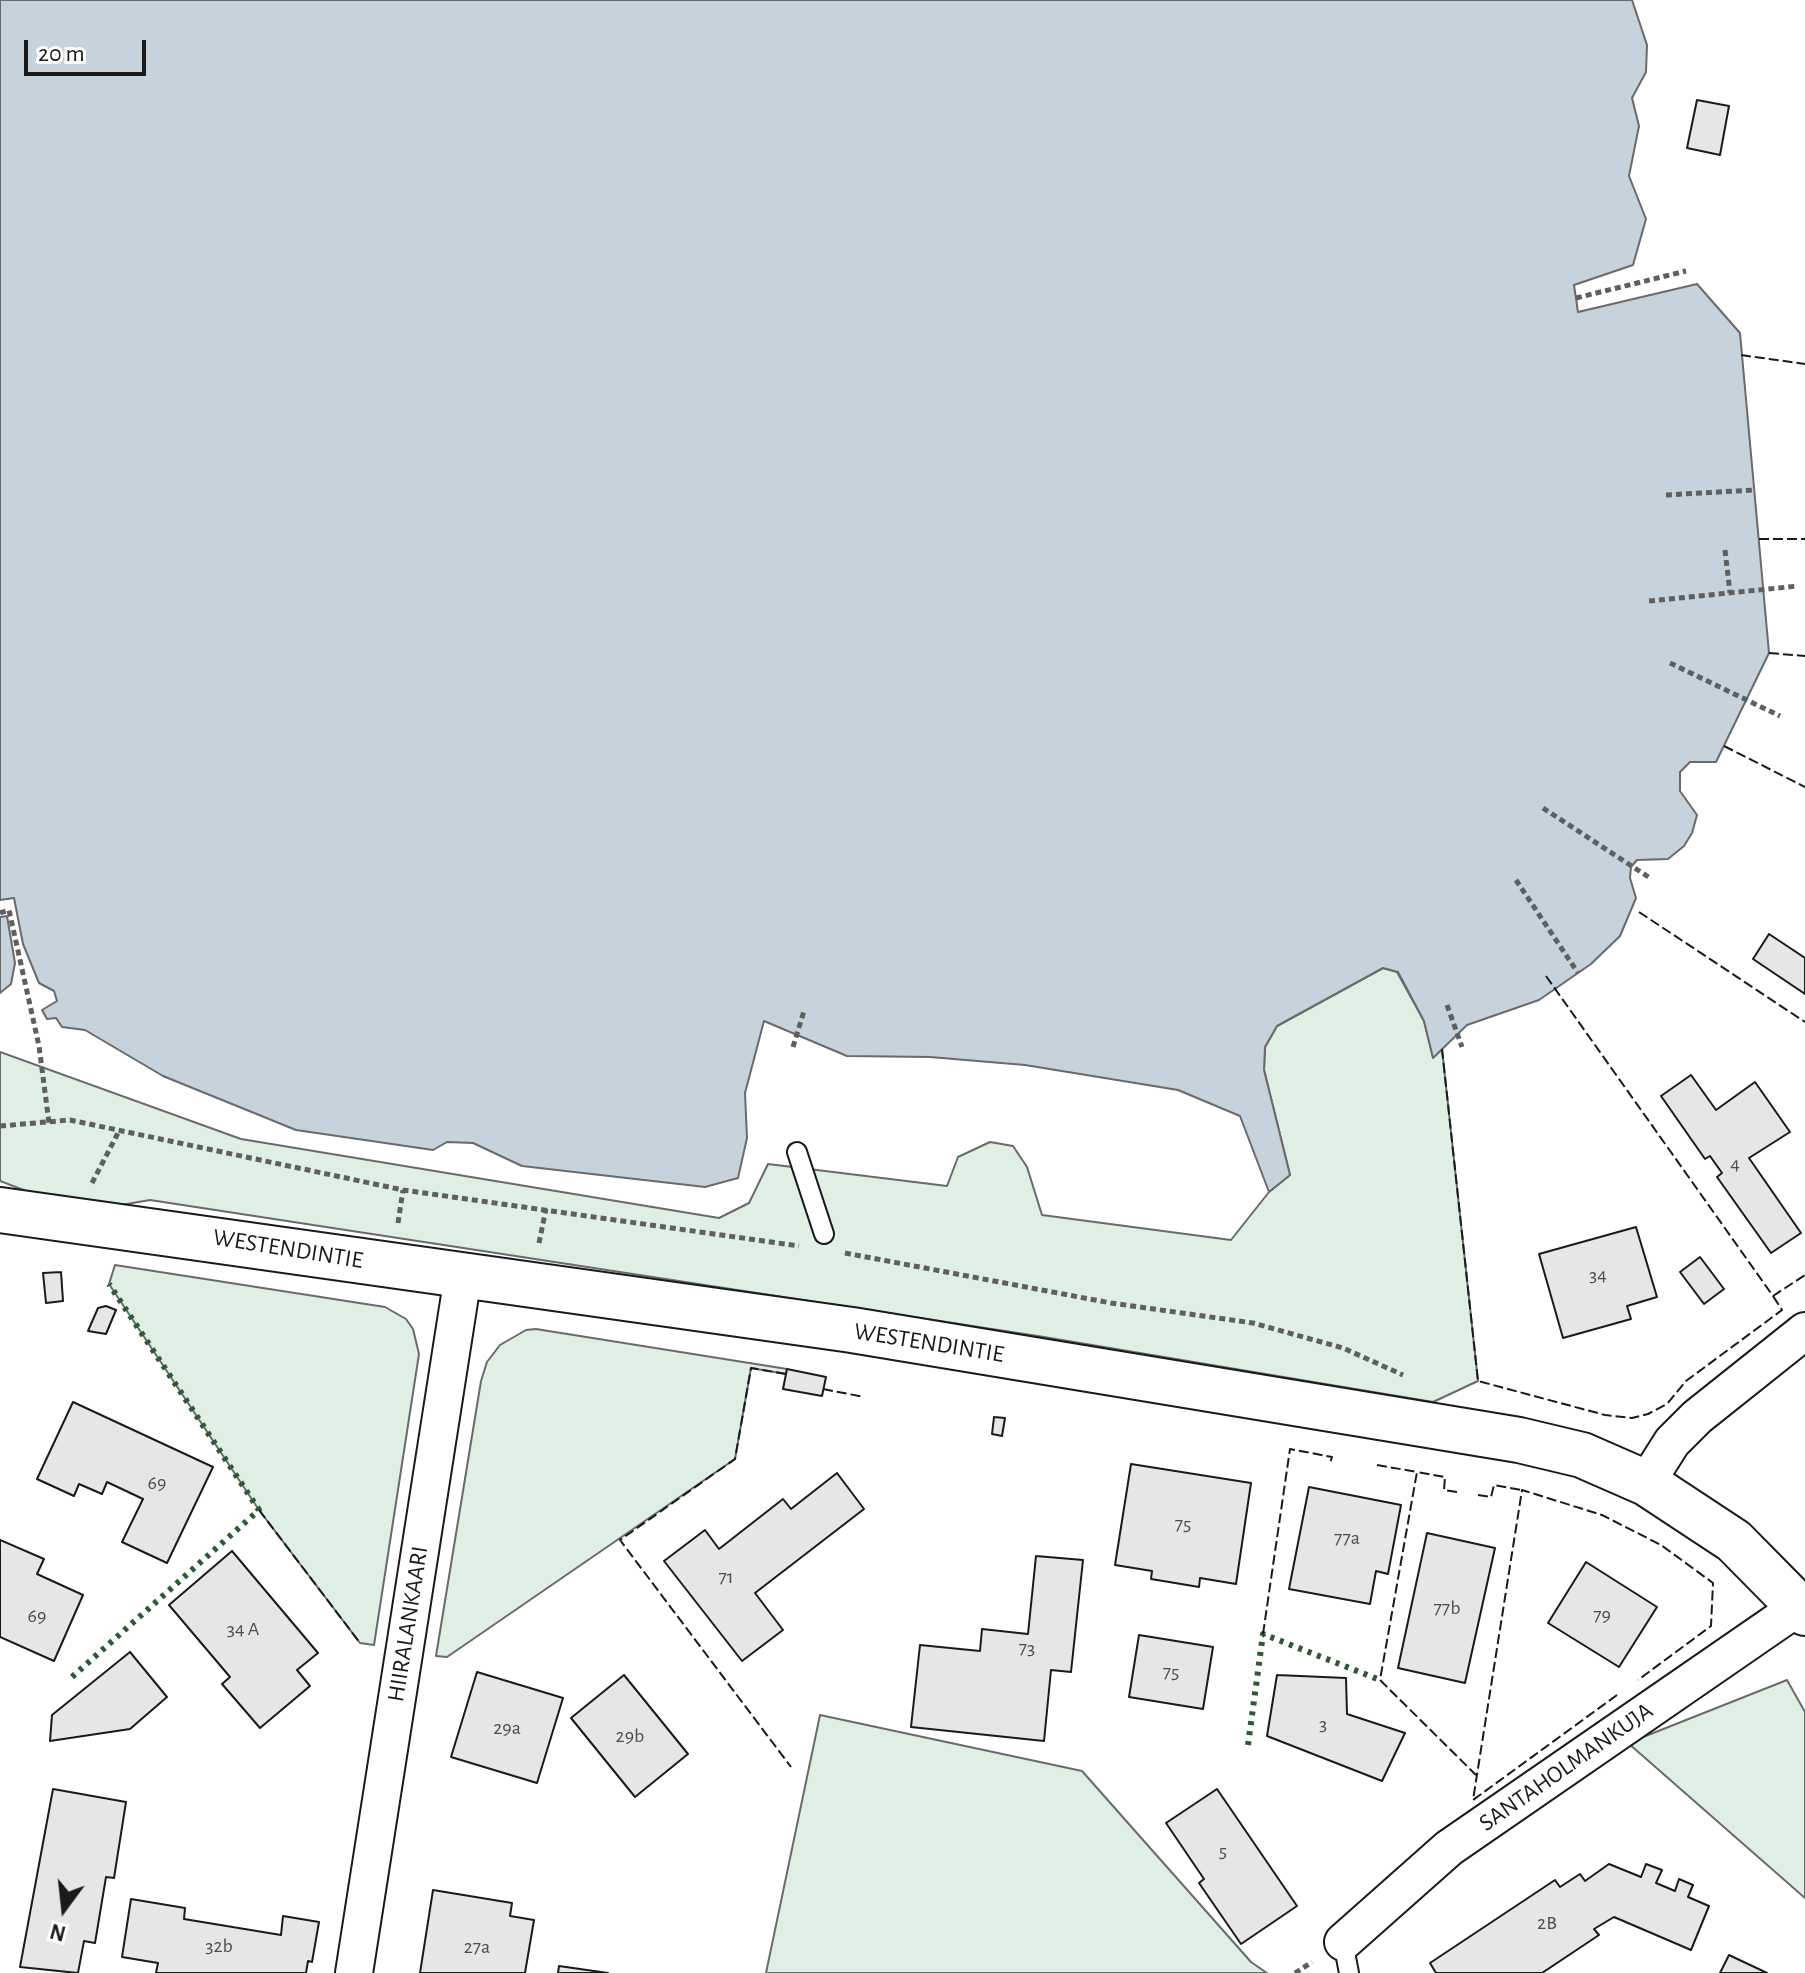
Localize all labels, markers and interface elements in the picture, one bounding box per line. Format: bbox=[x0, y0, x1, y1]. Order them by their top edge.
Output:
scale bar bbox=[28, 24, 150, 74]
text: 20 m bbox=[38, 42, 85, 66]
house number: 4 bbox=[1730, 1152, 1740, 1176]
street label: WESTENDINTIE bbox=[211, 1223, 365, 1275]
house number: 34 bbox=[1589, 1263, 1607, 1287]
street label: WESTENDINTIE bbox=[852, 1317, 1006, 1369]
house number: 69 bbox=[148, 1471, 166, 1495]
house number: 75 bbox=[1175, 1512, 1191, 1536]
house number: 77a bbox=[1334, 1526, 1360, 1550]
street label: HIIRALANKAARI bbox=[381, 1544, 435, 1704]
house number: 71 bbox=[718, 1565, 734, 1589]
house number: 77b bbox=[1434, 1596, 1460, 1620]
house number: 79 bbox=[1593, 1603, 1611, 1627]
house number: 69 bbox=[28, 1604, 46, 1628]
house number: 34 A bbox=[227, 1617, 259, 1641]
house number: 73 bbox=[1019, 1636, 1035, 1660]
house number: 75 bbox=[1163, 1660, 1179, 1684]
street label: SANTAHOLMANKUJA bbox=[1474, 1696, 1658, 1838]
house number: 3 bbox=[1319, 1712, 1327, 1736]
house number: 29a bbox=[493, 1716, 521, 1740]
house number: 29b bbox=[616, 1724, 644, 1748]
house number: 5 bbox=[1219, 1839, 1227, 1863]
north arrow bbox=[24, 1869, 104, 1949]
house number: 2B bbox=[1537, 1911, 1557, 1935]
text: N bbox=[48, 1920, 68, 1945]
house number: 32b bbox=[205, 1934, 233, 1958]
house number: 27a bbox=[464, 1935, 490, 1959]

